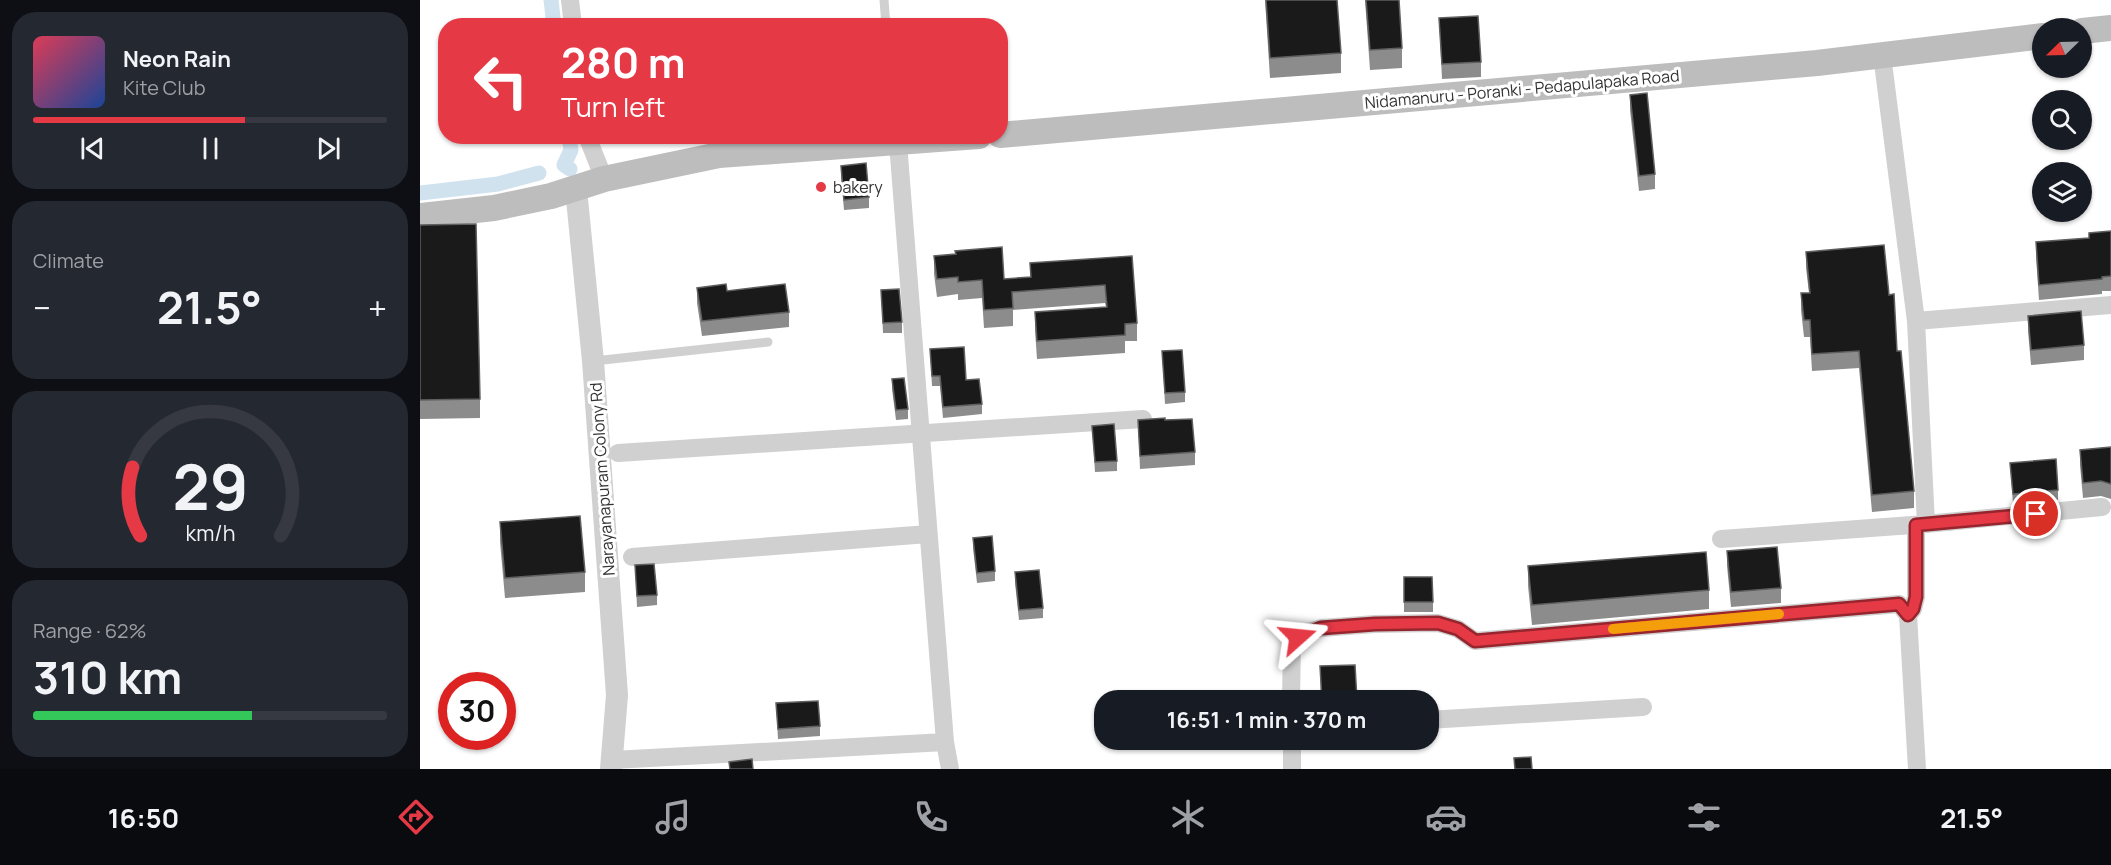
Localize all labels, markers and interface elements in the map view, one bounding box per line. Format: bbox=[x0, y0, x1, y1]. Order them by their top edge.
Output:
north arrow bbox=[2032, 18, 2092, 78]
map controls bbox=[2032, 18, 2092, 222]
text: 280 m bbox=[561, 33, 686, 91]
icon: left bbox=[462, 42, 540, 120]
text: Neon Rain bbox=[123, 44, 231, 74]
street label: Nidamanuru - Poranki - Pedapulapaka Road bbox=[1364, 64, 1680, 114]
text: Kite Club bbox=[123, 74, 206, 101]
text: Turn left bbox=[561, 88, 665, 125]
button: search bbox=[2032, 90, 2092, 150]
icon: previous bbox=[76, 132, 109, 165]
icon: pause bbox=[194, 132, 227, 165]
icon: next bbox=[312, 132, 345, 165]
button: layers bbox=[2032, 162, 2092, 222]
place label: bakery bbox=[833, 176, 883, 198]
marker: bakery bbox=[814, 180, 828, 194]
text: Climate bbox=[33, 247, 104, 274]
text: 21.5° bbox=[157, 276, 262, 338]
text: − bbox=[33, 285, 51, 330]
text: + bbox=[368, 285, 387, 330]
street label: Narayanapuram Colony Rd bbox=[584, 382, 620, 576]
text: 29 bbox=[172, 443, 248, 529]
pin bbox=[2010, 488, 2061, 539]
icon: arrive bbox=[2019, 497, 2052, 530]
text: km/h bbox=[185, 519, 235, 548]
position arrow bbox=[1266, 605, 1330, 669]
text: Range · 62% bbox=[33, 617, 147, 644]
text: 310 km bbox=[33, 646, 182, 708]
speed limit sign: 30 bbox=[438, 672, 516, 750]
text: 16:51 · 1 min · 370 m bbox=[1167, 705, 1366, 735]
icon: directions bbox=[395, 796, 437, 838]
icon: music bbox=[652, 796, 694, 838]
icon: phone bbox=[910, 796, 952, 838]
icon: climate bbox=[1167, 796, 1209, 838]
icon: car bbox=[1425, 796, 1467, 838]
icon: filters bbox=[1683, 796, 1725, 838]
text: 16:50 bbox=[108, 799, 179, 836]
text: 21.5° bbox=[1940, 799, 2003, 836]

